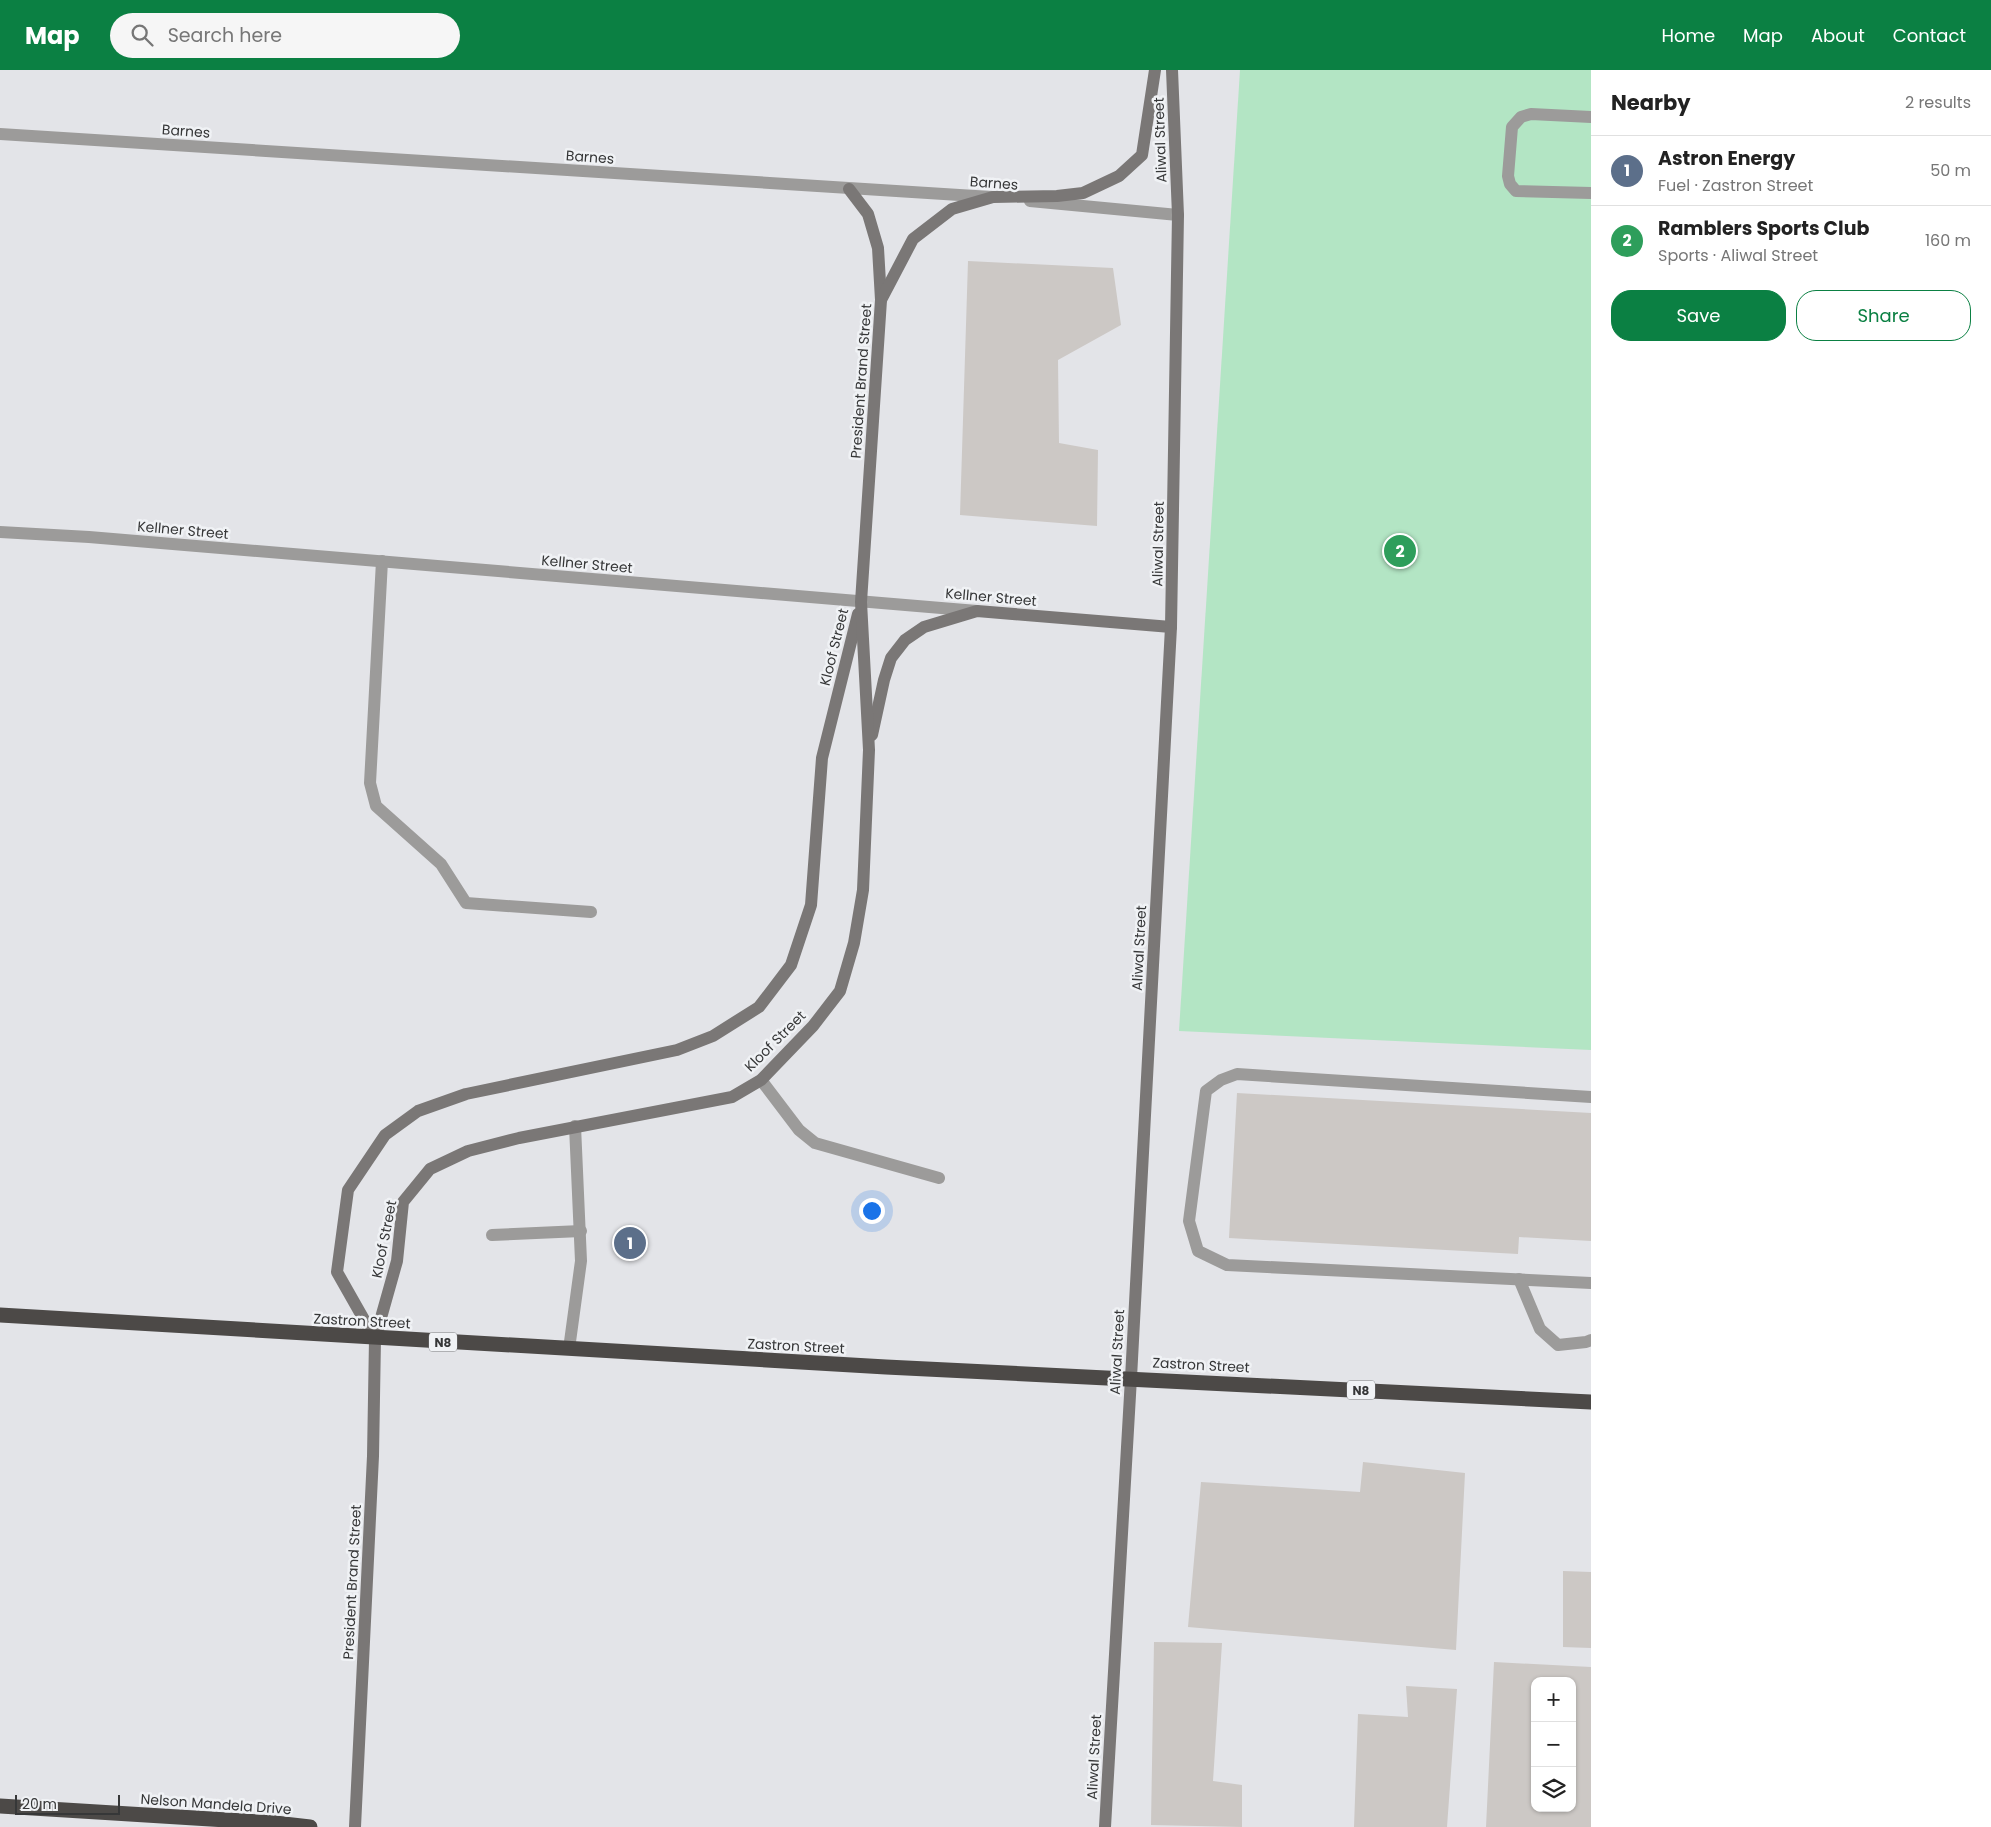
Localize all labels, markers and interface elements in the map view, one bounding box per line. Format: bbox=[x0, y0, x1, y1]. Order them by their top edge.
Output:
search box bbox=[110, 13, 460, 58]
text: Map bbox=[25, 19, 80, 52]
icon: search bbox=[128, 21, 156, 49]
text: Search here bbox=[168, 22, 282, 49]
text: Home bbox=[1661, 23, 1715, 48]
text: Map bbox=[1743, 23, 1783, 48]
text: About bbox=[1811, 23, 1865, 48]
text: Contact bbox=[1893, 23, 1966, 48]
text: Nearby bbox=[1611, 88, 1691, 117]
text: 2 results bbox=[1905, 91, 1971, 114]
street label: Aliwal Street bbox=[1149, 97, 1171, 183]
street label: Barnes bbox=[161, 119, 211, 143]
street label: Barnes bbox=[565, 145, 615, 169]
text: Astron Energy bbox=[1658, 145, 1795, 172]
text: 1 bbox=[1624, 159, 1630, 182]
text: 50 m bbox=[1930, 159, 1971, 182]
street label: Barnes bbox=[969, 171, 1019, 195]
text: Fuel · Zastron Street bbox=[1658, 174, 1813, 197]
text: Ramblers Sports Club bbox=[1658, 215, 1869, 242]
text: 2 bbox=[1622, 229, 1632, 252]
text: 160 m bbox=[1925, 229, 1971, 252]
text: Sports · Aliwal Street bbox=[1658, 244, 1818, 267]
button: Save bbox=[1611, 290, 1786, 341]
button: Share bbox=[1796, 290, 1971, 341]
street label: President Brand Street bbox=[846, 303, 876, 459]
street label: Aliwal Street bbox=[1147, 501, 1169, 587]
street label: Kellner Street bbox=[137, 516, 229, 544]
pin: 2 bbox=[1384, 532, 1416, 570]
street label: Kellner Street bbox=[541, 550, 633, 578]
street label: Kellner Street bbox=[945, 583, 1037, 611]
street label: Kloof Street bbox=[815, 606, 853, 688]
street label: Aliwal Street bbox=[1127, 905, 1151, 991]
street label: Kloof Street bbox=[740, 1006, 810, 1076]
street label: Kloof Street bbox=[367, 1198, 401, 1280]
your location bbox=[859, 1198, 885, 1224]
pin: 1 bbox=[614, 1224, 646, 1262]
street label: Zastron Street bbox=[313, 1308, 411, 1334]
street label: Aliwal Street bbox=[1105, 1309, 1129, 1395]
road number: N8 bbox=[429, 1332, 457, 1352]
street label: Zastron Street bbox=[747, 1333, 845, 1359]
street label: Zastron Street bbox=[1152, 1352, 1250, 1378]
road number: N8 bbox=[1347, 1380, 1375, 1400]
street label: President Brand Street bbox=[338, 1504, 366, 1660]
map controls bbox=[1531, 1677, 1576, 1812]
button: + bbox=[1531, 1677, 1576, 1722]
street label: Aliwal Street bbox=[1082, 1714, 1106, 1800]
button: − bbox=[1531, 1722, 1576, 1767]
button: layers bbox=[1531, 1767, 1576, 1812]
street label: Nelson Mandela Drive bbox=[140, 1789, 292, 1819]
scale bar bbox=[15, 1792, 120, 1815]
text: 20 m bbox=[22, 1794, 57, 1814]

